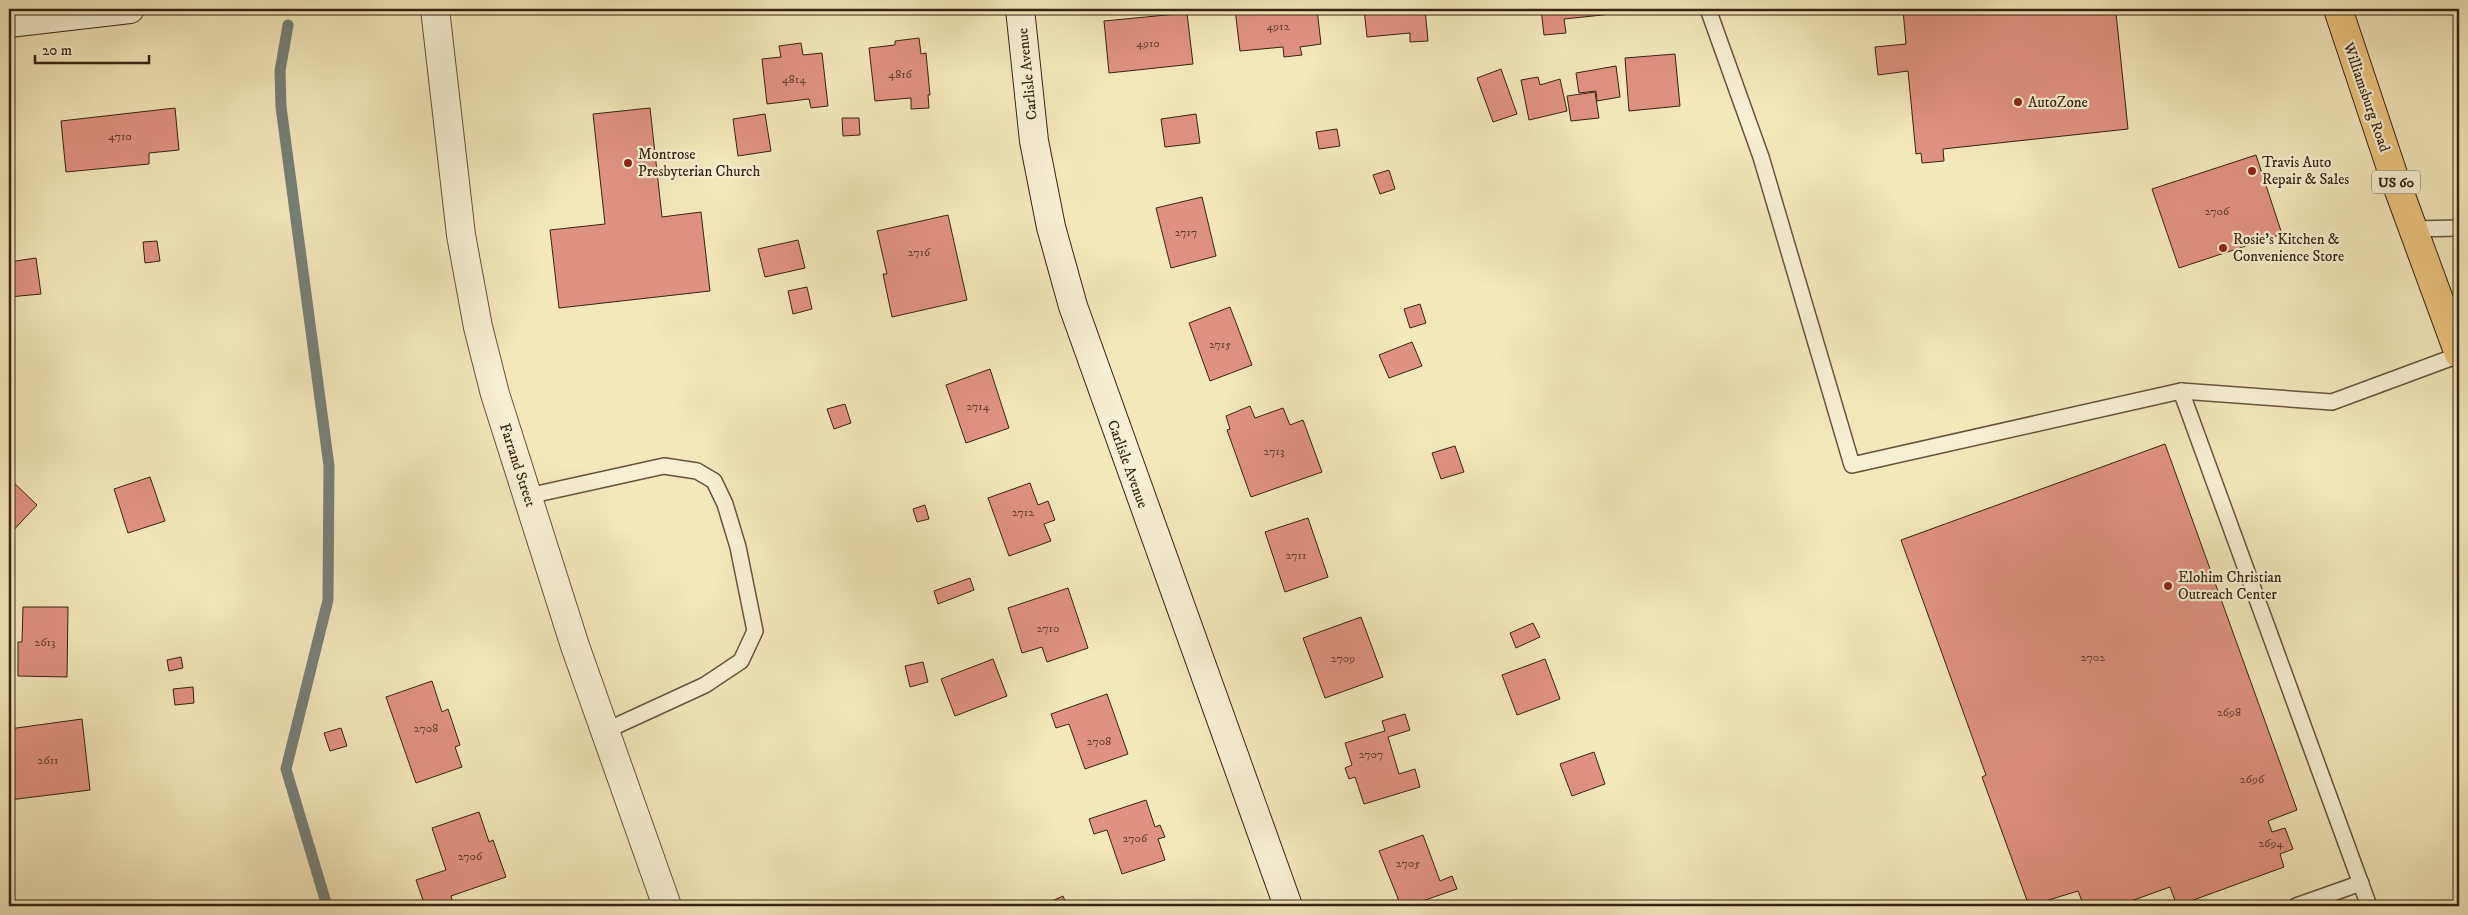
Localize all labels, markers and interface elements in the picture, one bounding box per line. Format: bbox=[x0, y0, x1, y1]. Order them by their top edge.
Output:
house number: 4912 bbox=[1266, 19, 1290, 34]
street label: Carlisle Avenue bbox=[1013, 27, 1042, 121]
scale bar bbox=[35, 32, 149, 64]
house number: 4910 bbox=[1136, 36, 1160, 51]
street label: Williamsburg Road bbox=[2339, 39, 2394, 155]
text: 20 m bbox=[42, 41, 72, 60]
house number: 4816 bbox=[888, 67, 913, 82]
house number: 4814 bbox=[782, 72, 807, 87]
place label: AutoZone bbox=[2028, 93, 2088, 112]
marker: AutoZone bbox=[2012, 96, 2024, 108]
house number: 4710 bbox=[108, 129, 132, 144]
place label: Montrose Presbyterian Church bbox=[638, 145, 761, 181]
place label: Travis Auto Repair & Sales bbox=[2262, 153, 2349, 189]
marker: Montrose Presbyterian Church bbox=[622, 157, 634, 169]
marker: Travis Auto Repair & Sales bbox=[2246, 165, 2258, 177]
road number: US 60 bbox=[2372, 170, 2420, 193]
house number: 2706 bbox=[2205, 204, 2230, 219]
house number: 2717 bbox=[1175, 225, 1197, 240]
place label: Rosie's Kitchen & Convenience Store bbox=[2233, 230, 2344, 266]
marker: Rosie's Kitchen & Convenience Store bbox=[2217, 242, 2229, 254]
house number: 2716 bbox=[908, 245, 931, 260]
house number: 2715 bbox=[1209, 337, 1231, 352]
house number: 2714 bbox=[966, 399, 991, 414]
street label: Carlisle Avenue bbox=[1103, 418, 1152, 511]
street label: Farrand Street bbox=[495, 421, 540, 509]
house number: 2713 bbox=[1264, 444, 1284, 459]
house number: 2712 bbox=[1012, 505, 1034, 520]
house number: 2711 bbox=[1286, 548, 1306, 563]
place label: Elohim Christian Outreach Center bbox=[2178, 568, 2282, 604]
marker: Elohim Christian Outreach Center bbox=[2162, 580, 2174, 592]
house number: 2710 bbox=[1037, 621, 1059, 636]
house number: 2613 bbox=[35, 635, 55, 650]
house number: 2702 bbox=[2081, 650, 2105, 665]
house number: 2709 bbox=[1331, 651, 1355, 666]
house number: 2698 bbox=[2217, 705, 2241, 720]
house number: 2708 bbox=[414, 721, 438, 736]
house number: 2708 bbox=[1087, 734, 1111, 749]
house number: 2707 bbox=[1359, 747, 1383, 762]
house number: 2611 bbox=[38, 753, 58, 768]
house number: 2696 bbox=[2240, 772, 2265, 787]
house number: 2706 bbox=[1123, 831, 1148, 846]
house number: 2694 bbox=[2258, 836, 2285, 851]
house number: 2706 bbox=[458, 849, 483, 864]
house number: 2705 bbox=[1396, 856, 1420, 871]

